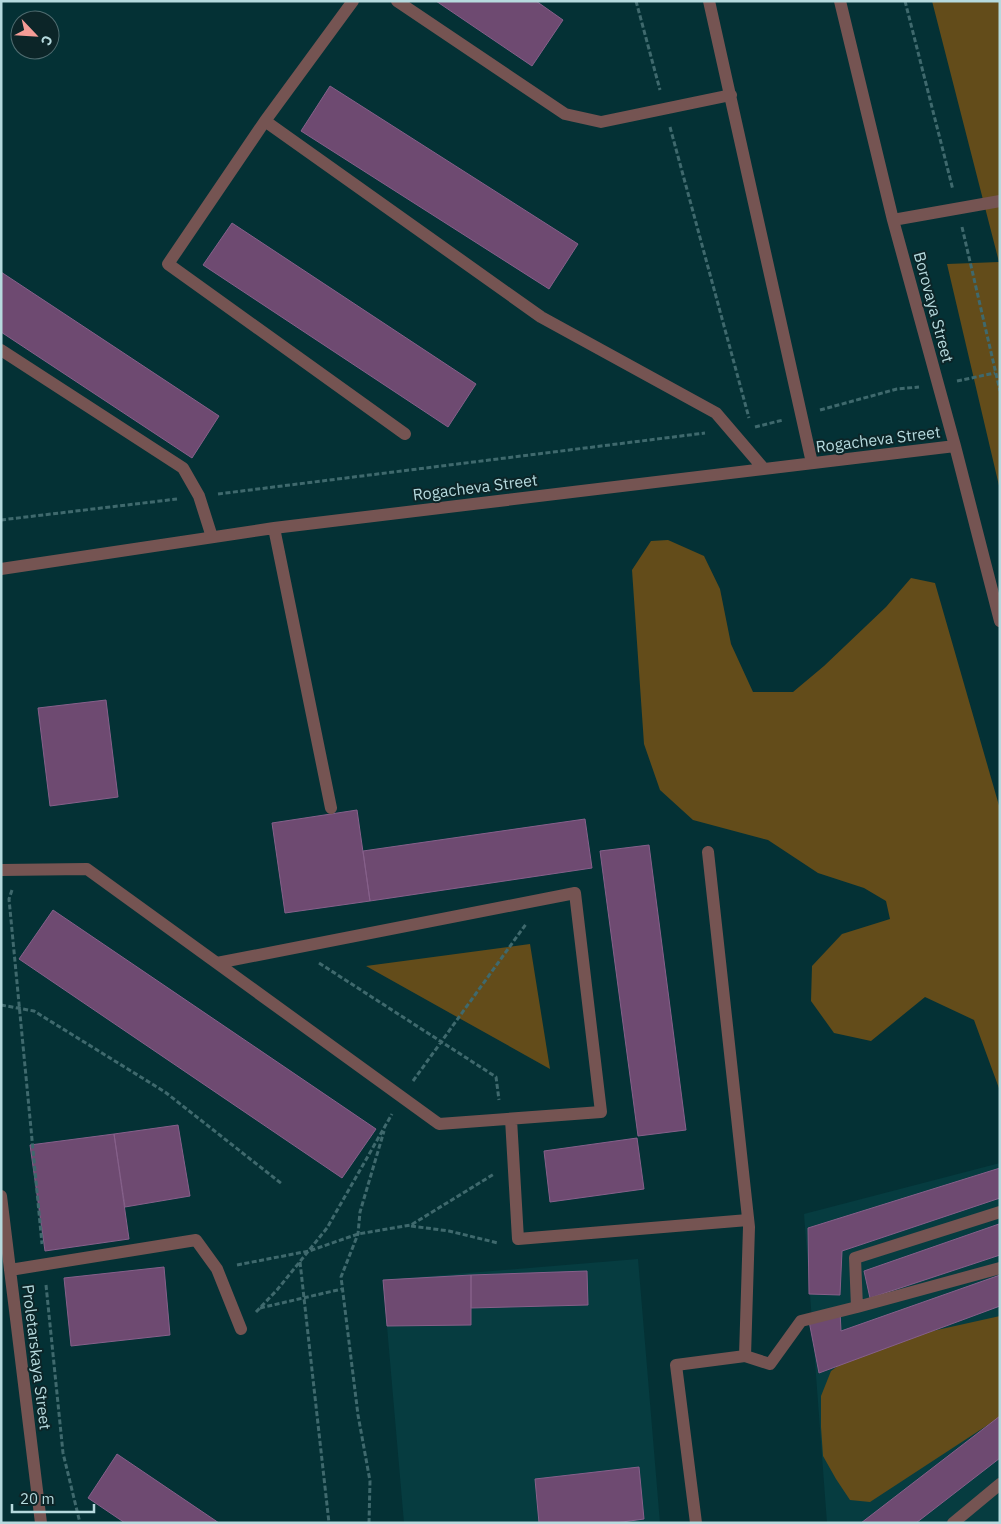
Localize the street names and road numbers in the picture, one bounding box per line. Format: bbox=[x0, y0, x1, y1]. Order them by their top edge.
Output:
street label: Borovaya Street bbox=[910, 249, 958, 365]
street label: Rogacheva Street bbox=[814, 421, 942, 457]
street label: Rogacheva Street bbox=[411, 469, 539, 505]
street label: Proletarskaya Street bbox=[18, 1283, 56, 1431]

